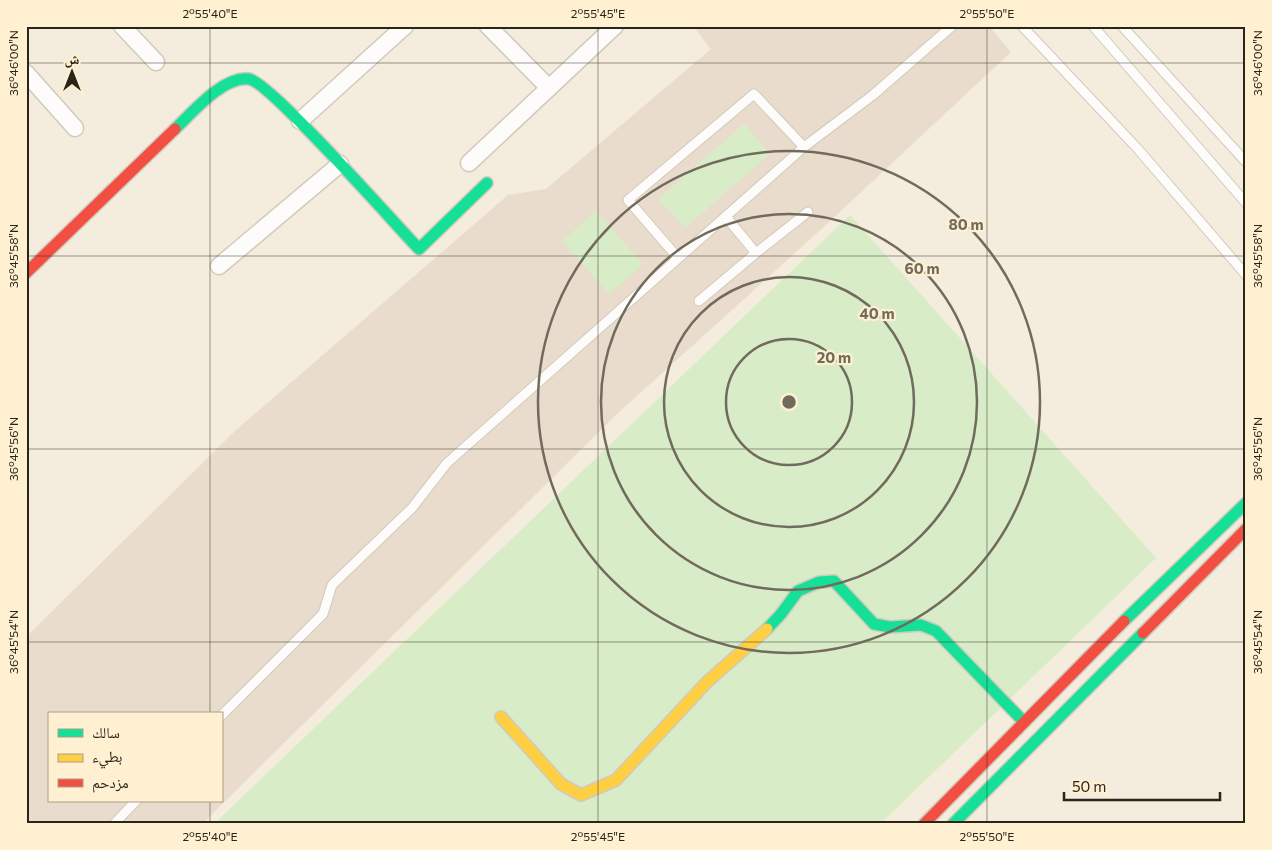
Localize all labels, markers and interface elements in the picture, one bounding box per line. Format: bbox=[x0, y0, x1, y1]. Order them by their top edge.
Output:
text: 2°55'40"E bbox=[182, 6, 238, 20]
text: 2°55'45"E bbox=[571, 6, 625, 20]
text: 2°55'50"E bbox=[960, 6, 1014, 20]
text: 36°46'00"N bbox=[6, 30, 20, 96]
text: 36°46'00"N bbox=[1250, 30, 1264, 96]
north arrow bbox=[48, 48, 98, 98]
text: ش bbox=[65, 50, 80, 68]
text: 80 m bbox=[948, 215, 984, 233]
text: 36°45'58"N bbox=[6, 224, 20, 288]
text: 36°45'58"N bbox=[1250, 224, 1264, 288]
text: 60 m bbox=[904, 259, 940, 277]
text: 40 m bbox=[859, 304, 895, 322]
text: 20 m bbox=[817, 348, 851, 366]
centre of rings bbox=[780, 393, 798, 411]
text: 36°45'56"N bbox=[6, 417, 20, 481]
text: 36°45'56"N bbox=[1250, 417, 1264, 481]
text: 36°45'54"N bbox=[6, 610, 20, 674]
text: 36°45'54"N bbox=[1250, 610, 1264, 674]
legend bbox=[48, 712, 222, 802]
text: سالك bbox=[92, 723, 120, 741]
text: بطيء bbox=[92, 747, 122, 769]
scale bar bbox=[1064, 770, 1221, 802]
text: مزدحم bbox=[92, 773, 129, 793]
text: 50 m bbox=[1072, 777, 1106, 795]
text: 2°55'40"E bbox=[182, 829, 238, 843]
text: 2°55'45"E bbox=[571, 829, 625, 843]
text: 2°55'50"E bbox=[960, 829, 1014, 843]

